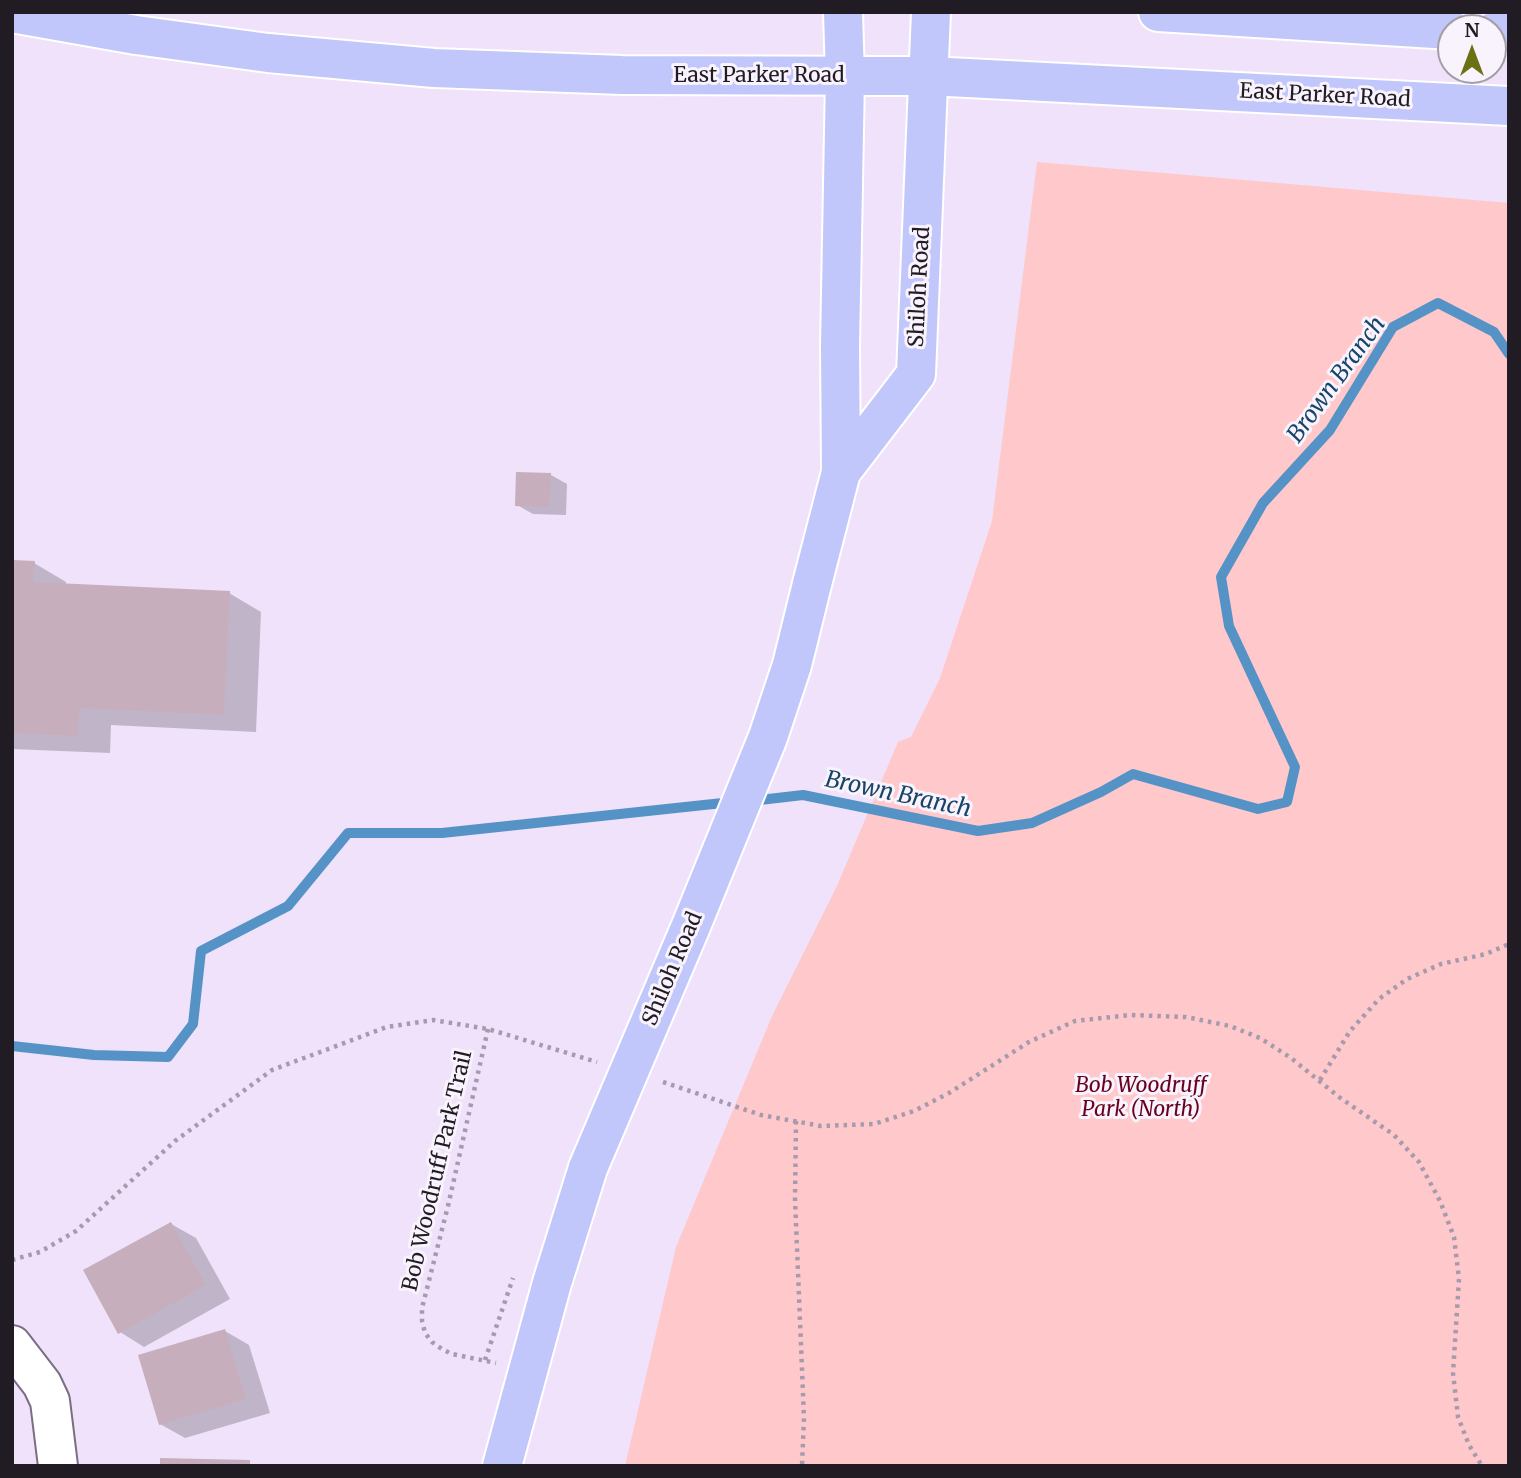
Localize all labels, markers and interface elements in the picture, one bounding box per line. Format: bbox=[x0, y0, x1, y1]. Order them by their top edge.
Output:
north arrow bbox=[1437, 14, 1507, 84]
text: N bbox=[1464, 18, 1480, 42]
street label: East Parker Road bbox=[673, 63, 845, 89]
street label: East Parker Road bbox=[1239, 79, 1411, 113]
street label: Shiloh Road bbox=[904, 226, 936, 348]
water label: Brown Branch bbox=[1282, 312, 1392, 448]
water label: Brown Branch bbox=[822, 766, 974, 824]
street label: Shiloh Road bbox=[638, 908, 708, 1030]
street label: Bob Woodruff Park Trail bbox=[398, 1048, 478, 1294]
park label: Bob Woodruff Park (North) bbox=[1075, 1073, 1207, 1123]

